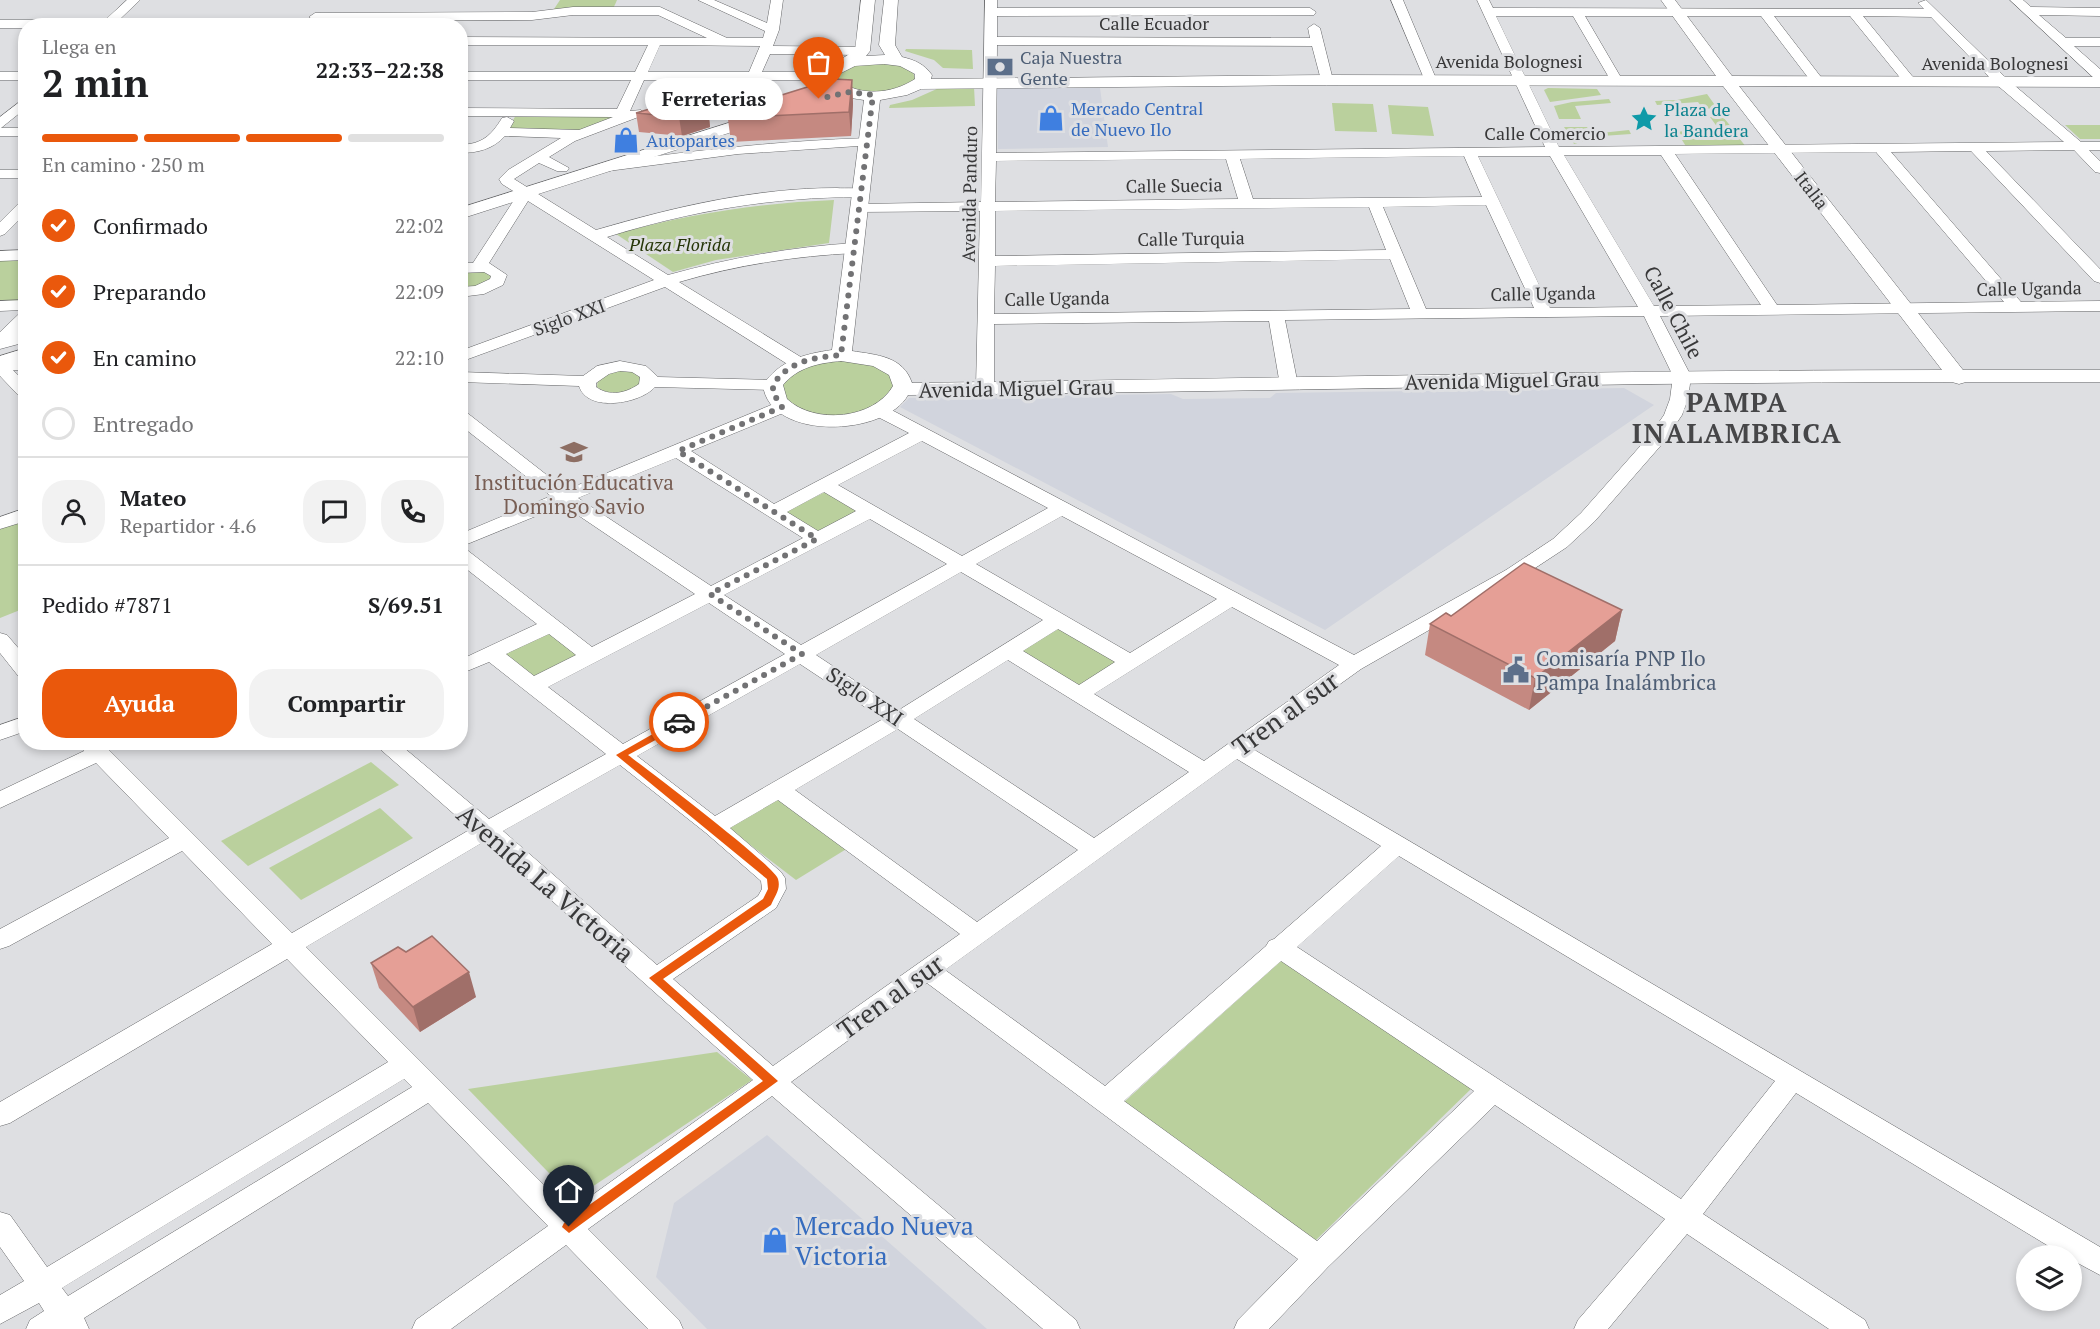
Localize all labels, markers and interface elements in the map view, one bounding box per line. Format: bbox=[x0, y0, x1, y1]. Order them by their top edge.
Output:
street label: Calle Ecuador bbox=[1099, 11, 1209, 35]
text: Llega en bbox=[42, 33, 116, 60]
pin bbox=[793, 37, 844, 99]
place label: Caja Nuestra Gente bbox=[1020, 45, 1122, 90]
icon: bag bbox=[802, 46, 835, 79]
street label: Avenida Bolognesi bbox=[1435, 49, 1583, 73]
street label: Avenida Bolognesi bbox=[1921, 51, 2069, 75]
bank icon: Caja Nuestra Gente bbox=[985, 52, 1015, 82]
text: 22:33–22:38 bbox=[316, 55, 444, 84]
text: 2 min bbox=[42, 56, 149, 108]
callout: Ferreterias bbox=[645, 78, 783, 120]
text: Ferreterias bbox=[662, 85, 766, 112]
place label: Mercado Central de Nuevo Ilo bbox=[1071, 96, 1203, 141]
place label: Plaza de la Bandera bbox=[1664, 97, 1749, 142]
shop icon: Mercado Central de Nuevo Ilo bbox=[1036, 103, 1066, 133]
place icon: Plaza de la Bandera bbox=[1629, 104, 1659, 134]
street label: Calle Comercio bbox=[1484, 121, 1606, 145]
shop icon: Autopartes bbox=[611, 125, 641, 155]
street label: Avenida Panduro bbox=[956, 126, 982, 262]
place label: Autopartes bbox=[646, 128, 735, 152]
text: En camino · 250 m bbox=[42, 151, 205, 178]
street label: Italia bbox=[1790, 166, 1834, 214]
street label: Calle Suecia bbox=[1125, 172, 1223, 198]
icon: check bbox=[42, 209, 75, 242]
text: Confirmado bbox=[93, 211, 208, 240]
text: 22:02 bbox=[395, 212, 444, 239]
street label: Calle Turquia bbox=[1137, 225, 1245, 251]
park label: Plaza Florida bbox=[628, 232, 731, 256]
street label: Calle Chile bbox=[1638, 261, 1710, 363]
icon: check bbox=[42, 275, 75, 308]
street label: Calle Uganda bbox=[1976, 275, 2082, 301]
text: Preparando bbox=[93, 277, 206, 306]
text: 22:09 bbox=[395, 278, 444, 305]
street label: Calle Uganda bbox=[1490, 280, 1596, 306]
street label: Calle Uganda bbox=[1004, 285, 1110, 311]
street label: Siglo XXI bbox=[530, 293, 608, 341]
icon: check bbox=[42, 341, 75, 374]
text: En camino bbox=[93, 343, 196, 372]
text: 22:10 bbox=[395, 344, 444, 371]
street label: Avenida Miguel Grau bbox=[1404, 364, 1600, 396]
street label: Avenida Miguel Grau bbox=[918, 372, 1114, 404]
district label: PAMPA INALAMBRICA bbox=[1632, 384, 1842, 451]
text: Entregado bbox=[93, 409, 194, 438]
school or university icon: Institución Educativa Domingo Savio bbox=[559, 437, 589, 467]
place label: Institución Educativa Domingo Savio bbox=[474, 468, 674, 520]
button: person bbox=[42, 480, 105, 543]
button: chat bbox=[303, 480, 366, 543]
button: phone bbox=[381, 480, 444, 543]
text: Mateo bbox=[120, 483, 186, 512]
text: Repartidor · 4.6 bbox=[120, 512, 256, 539]
text: Pedido #7871 bbox=[42, 590, 173, 619]
text: S/69.51 bbox=[368, 590, 444, 619]
place label: Comisaría PNP Ilo Pampa Inalámbrica bbox=[1536, 644, 1717, 696]
public building icon: Comisaría PNP Ilo Pampa Inalámbrica bbox=[1501, 655, 1531, 685]
street label: Siglo XXI bbox=[821, 660, 909, 732]
street label: Tren al sur bbox=[1225, 663, 1345, 763]
button: Ayuda bbox=[42, 669, 237, 738]
button: Compartir bbox=[249, 669, 444, 738]
courier bbox=[649, 692, 709, 752]
icon: car bbox=[663, 706, 696, 739]
street label: Avenida La Victoria bbox=[450, 797, 642, 969]
street label: Tren al sur bbox=[830, 946, 950, 1046]
pin bbox=[543, 1165, 594, 1227]
icon: home bbox=[552, 1174, 585, 1207]
place label: Mercado Nueva Victoria bbox=[795, 1208, 974, 1272]
shop icon: Mercado Nueva Victoria bbox=[760, 1225, 790, 1255]
map controls bbox=[2016, 1245, 2082, 1311]
button: layers bbox=[2016, 1245, 2082, 1311]

